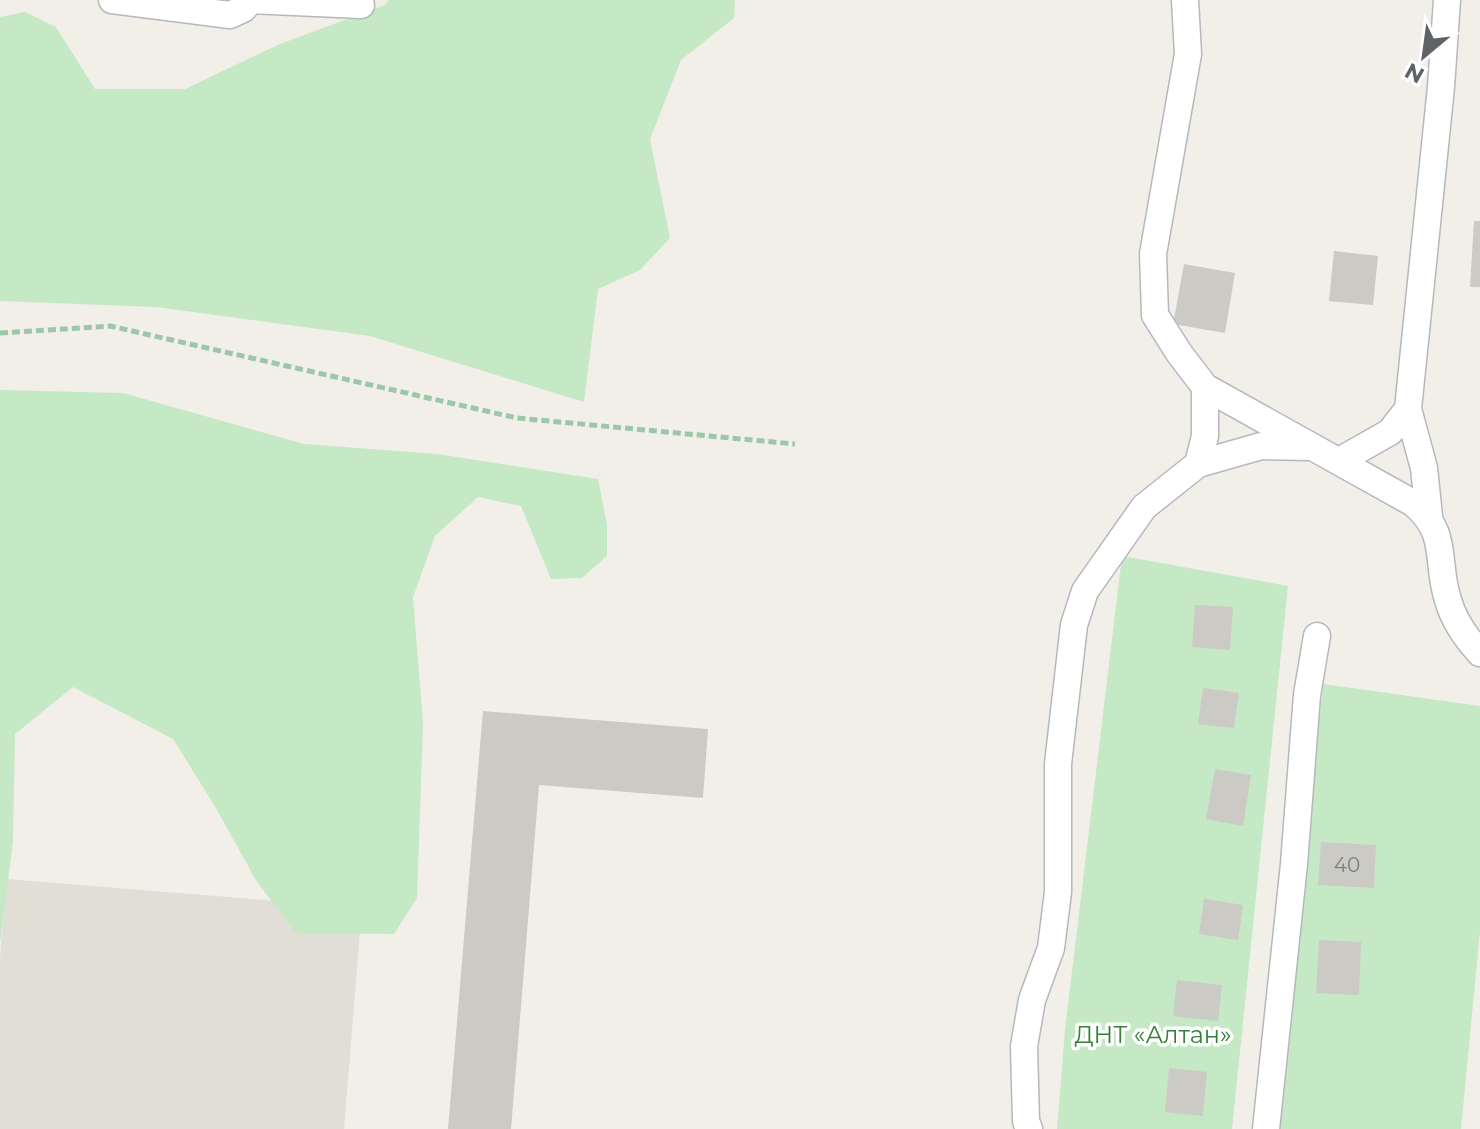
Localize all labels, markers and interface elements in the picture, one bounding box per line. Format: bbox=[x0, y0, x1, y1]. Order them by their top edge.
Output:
north arrow bbox=[1384, 16, 1464, 96]
text: N bbox=[1400, 57, 1429, 89]
house number: 40 bbox=[1334, 853, 1360, 877]
park label: ДНТ «Алтан» bbox=[1075, 1020, 1231, 1049]

